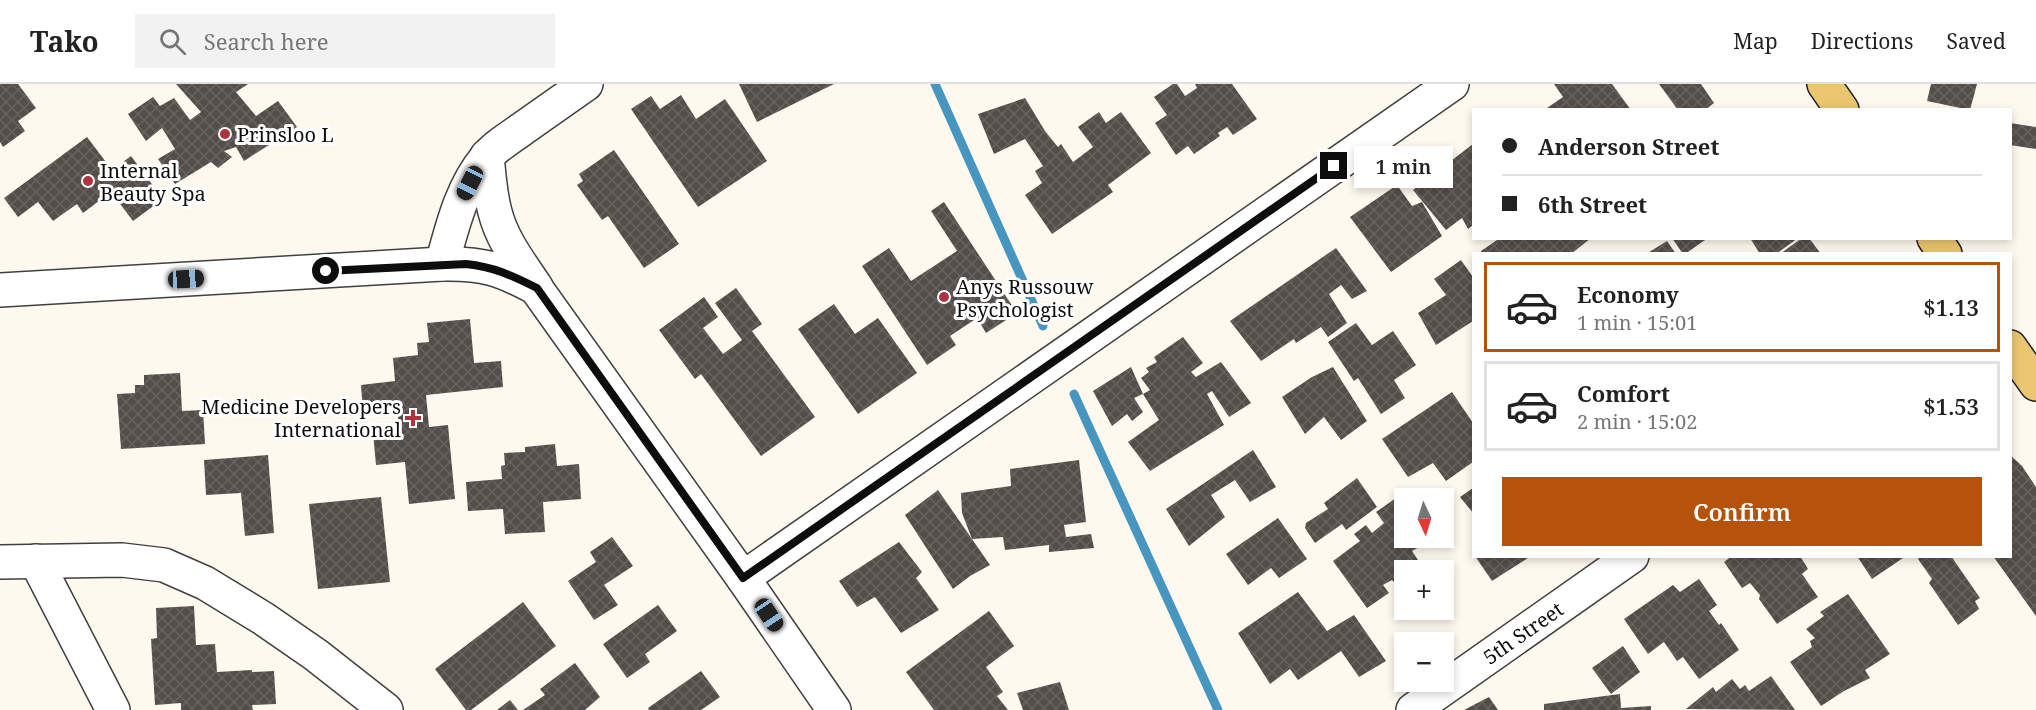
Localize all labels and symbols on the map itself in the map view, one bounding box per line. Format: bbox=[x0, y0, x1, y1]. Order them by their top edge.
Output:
place label: Prinsloo L bbox=[237, 121, 334, 148]
marker: Prinsloo L bbox=[218, 127, 232, 141]
callout: 1 min bbox=[1355, 145, 1454, 187]
route end bbox=[1320, 152, 1347, 179]
place label: Internal Beauty Spa bbox=[100, 157, 206, 207]
car bbox=[454, 163, 486, 203]
marker: Internal Beauty Spa bbox=[81, 174, 95, 188]
route start bbox=[312, 257, 339, 284]
car bbox=[168, 269, 204, 289]
place label: Anys Russouw Psychologist bbox=[956, 273, 1094, 323]
marker: Anys Russouw Psychologist bbox=[937, 290, 951, 304]
place label: Medicine Developers International bbox=[201, 393, 401, 443]
marker: Medicine Developers International bbox=[406, 411, 420, 425]
north arrow bbox=[1394, 488, 1454, 548]
car bbox=[751, 595, 787, 635]
street label: 5th Street bbox=[1478, 596, 1568, 670]

